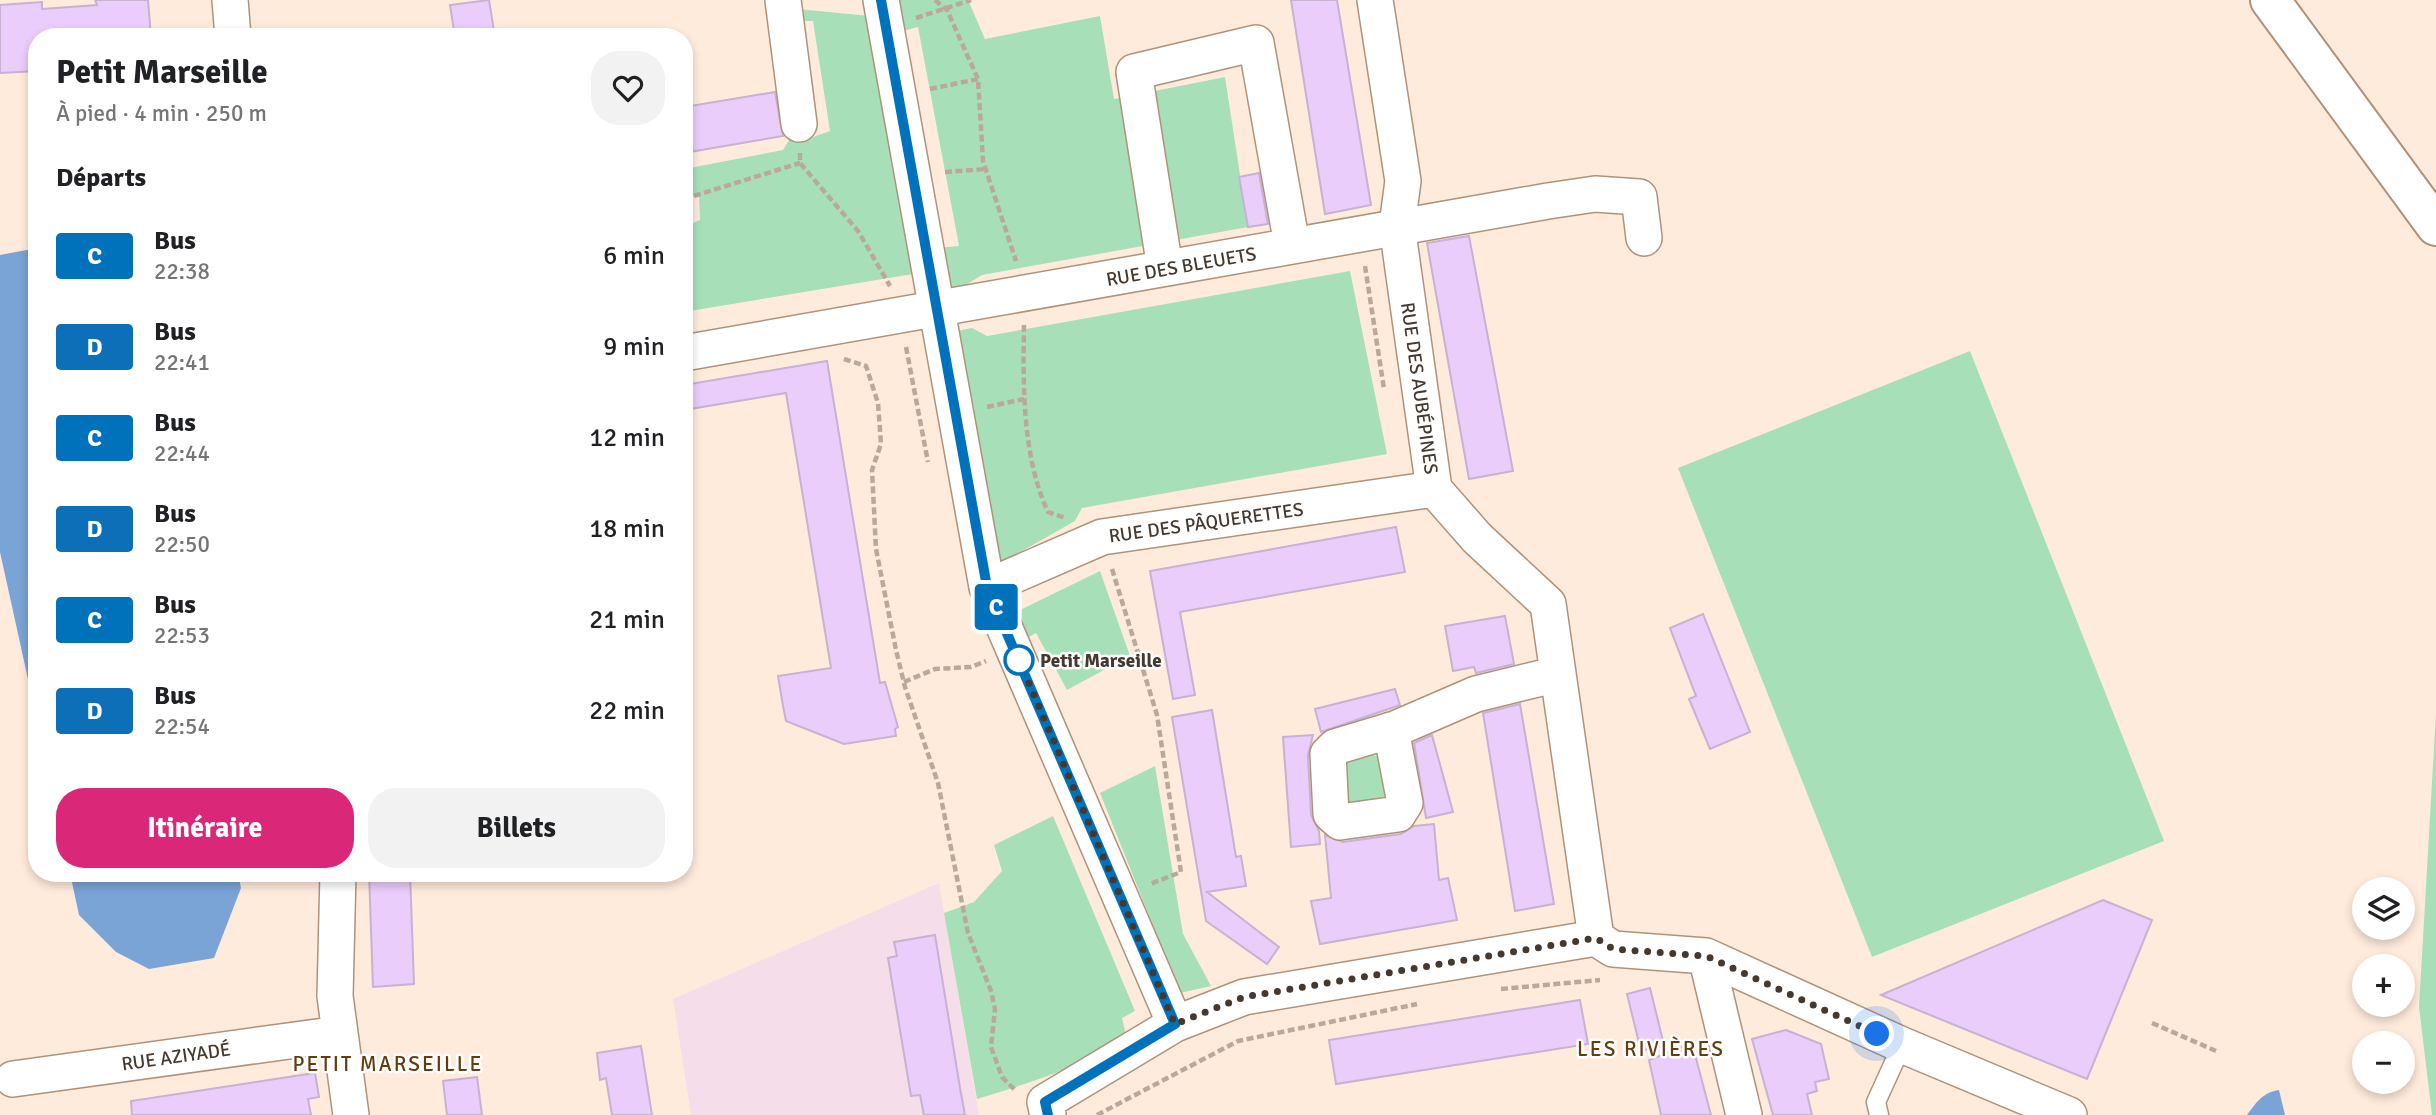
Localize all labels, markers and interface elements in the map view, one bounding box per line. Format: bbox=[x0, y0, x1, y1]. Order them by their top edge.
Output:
button: heart bbox=[591, 51, 665, 125]
text: Petit Marseille bbox=[56, 52, 268, 93]
text: À pied · 4 min · 250 m bbox=[56, 99, 267, 128]
text: Départs bbox=[56, 162, 146, 194]
text: Bus bbox=[154, 225, 196, 257]
text: 6 min bbox=[603, 240, 665, 272]
text: C bbox=[87, 241, 102, 271]
street label: RUE DES BLEUETS bbox=[1104, 242, 1258, 292]
text: 22:38 bbox=[154, 257, 210, 286]
street label: RUE DES AUBÉPINES bbox=[1395, 301, 1443, 476]
text: Bus bbox=[154, 316, 196, 348]
text: 9 min bbox=[603, 331, 665, 363]
text: D bbox=[86, 332, 103, 362]
text: 22:41 bbox=[154, 348, 210, 377]
text: Bus bbox=[154, 407, 196, 439]
text: 12 min bbox=[589, 422, 665, 454]
text: C bbox=[87, 423, 102, 453]
text: 22:44 bbox=[154, 439, 210, 468]
street label: RUE DES PÂQUERETTES bbox=[1107, 497, 1305, 549]
text: Bus bbox=[154, 498, 196, 530]
text: 18 min bbox=[589, 513, 665, 545]
text: D bbox=[86, 514, 103, 544]
text: 22:50 bbox=[154, 530, 210, 559]
line badge: C bbox=[973, 584, 1019, 630]
text: Bus bbox=[154, 589, 196, 621]
text: C bbox=[989, 592, 1003, 622]
text: 21 min bbox=[589, 604, 665, 636]
text: C bbox=[87, 605, 102, 635]
text: 22:53 bbox=[154, 621, 210, 650]
marker: Petit Marseille bbox=[1004, 645, 1034, 675]
place label: Petit Marseille bbox=[1040, 649, 1162, 673]
text: Bus bbox=[154, 680, 196, 712]
text: 22 min bbox=[589, 695, 665, 727]
text: D bbox=[86, 696, 103, 726]
text: 22:54 bbox=[154, 712, 210, 741]
button: Itinéraire bbox=[56, 788, 354, 868]
button: Billets bbox=[368, 788, 665, 868]
map controls bbox=[2352, 877, 2415, 1094]
button: layers bbox=[2352, 877, 2415, 940]
button: + bbox=[2352, 954, 2415, 1017]
your location bbox=[1859, 1016, 1894, 1051]
button: − bbox=[2352, 1031, 2415, 1094]
district label: LES RIVIÈRES bbox=[1577, 1036, 1725, 1062]
street label: RUE AZIYADÉ bbox=[120, 1037, 232, 1077]
district label: PETIT MARSEILLE bbox=[293, 1051, 483, 1077]

